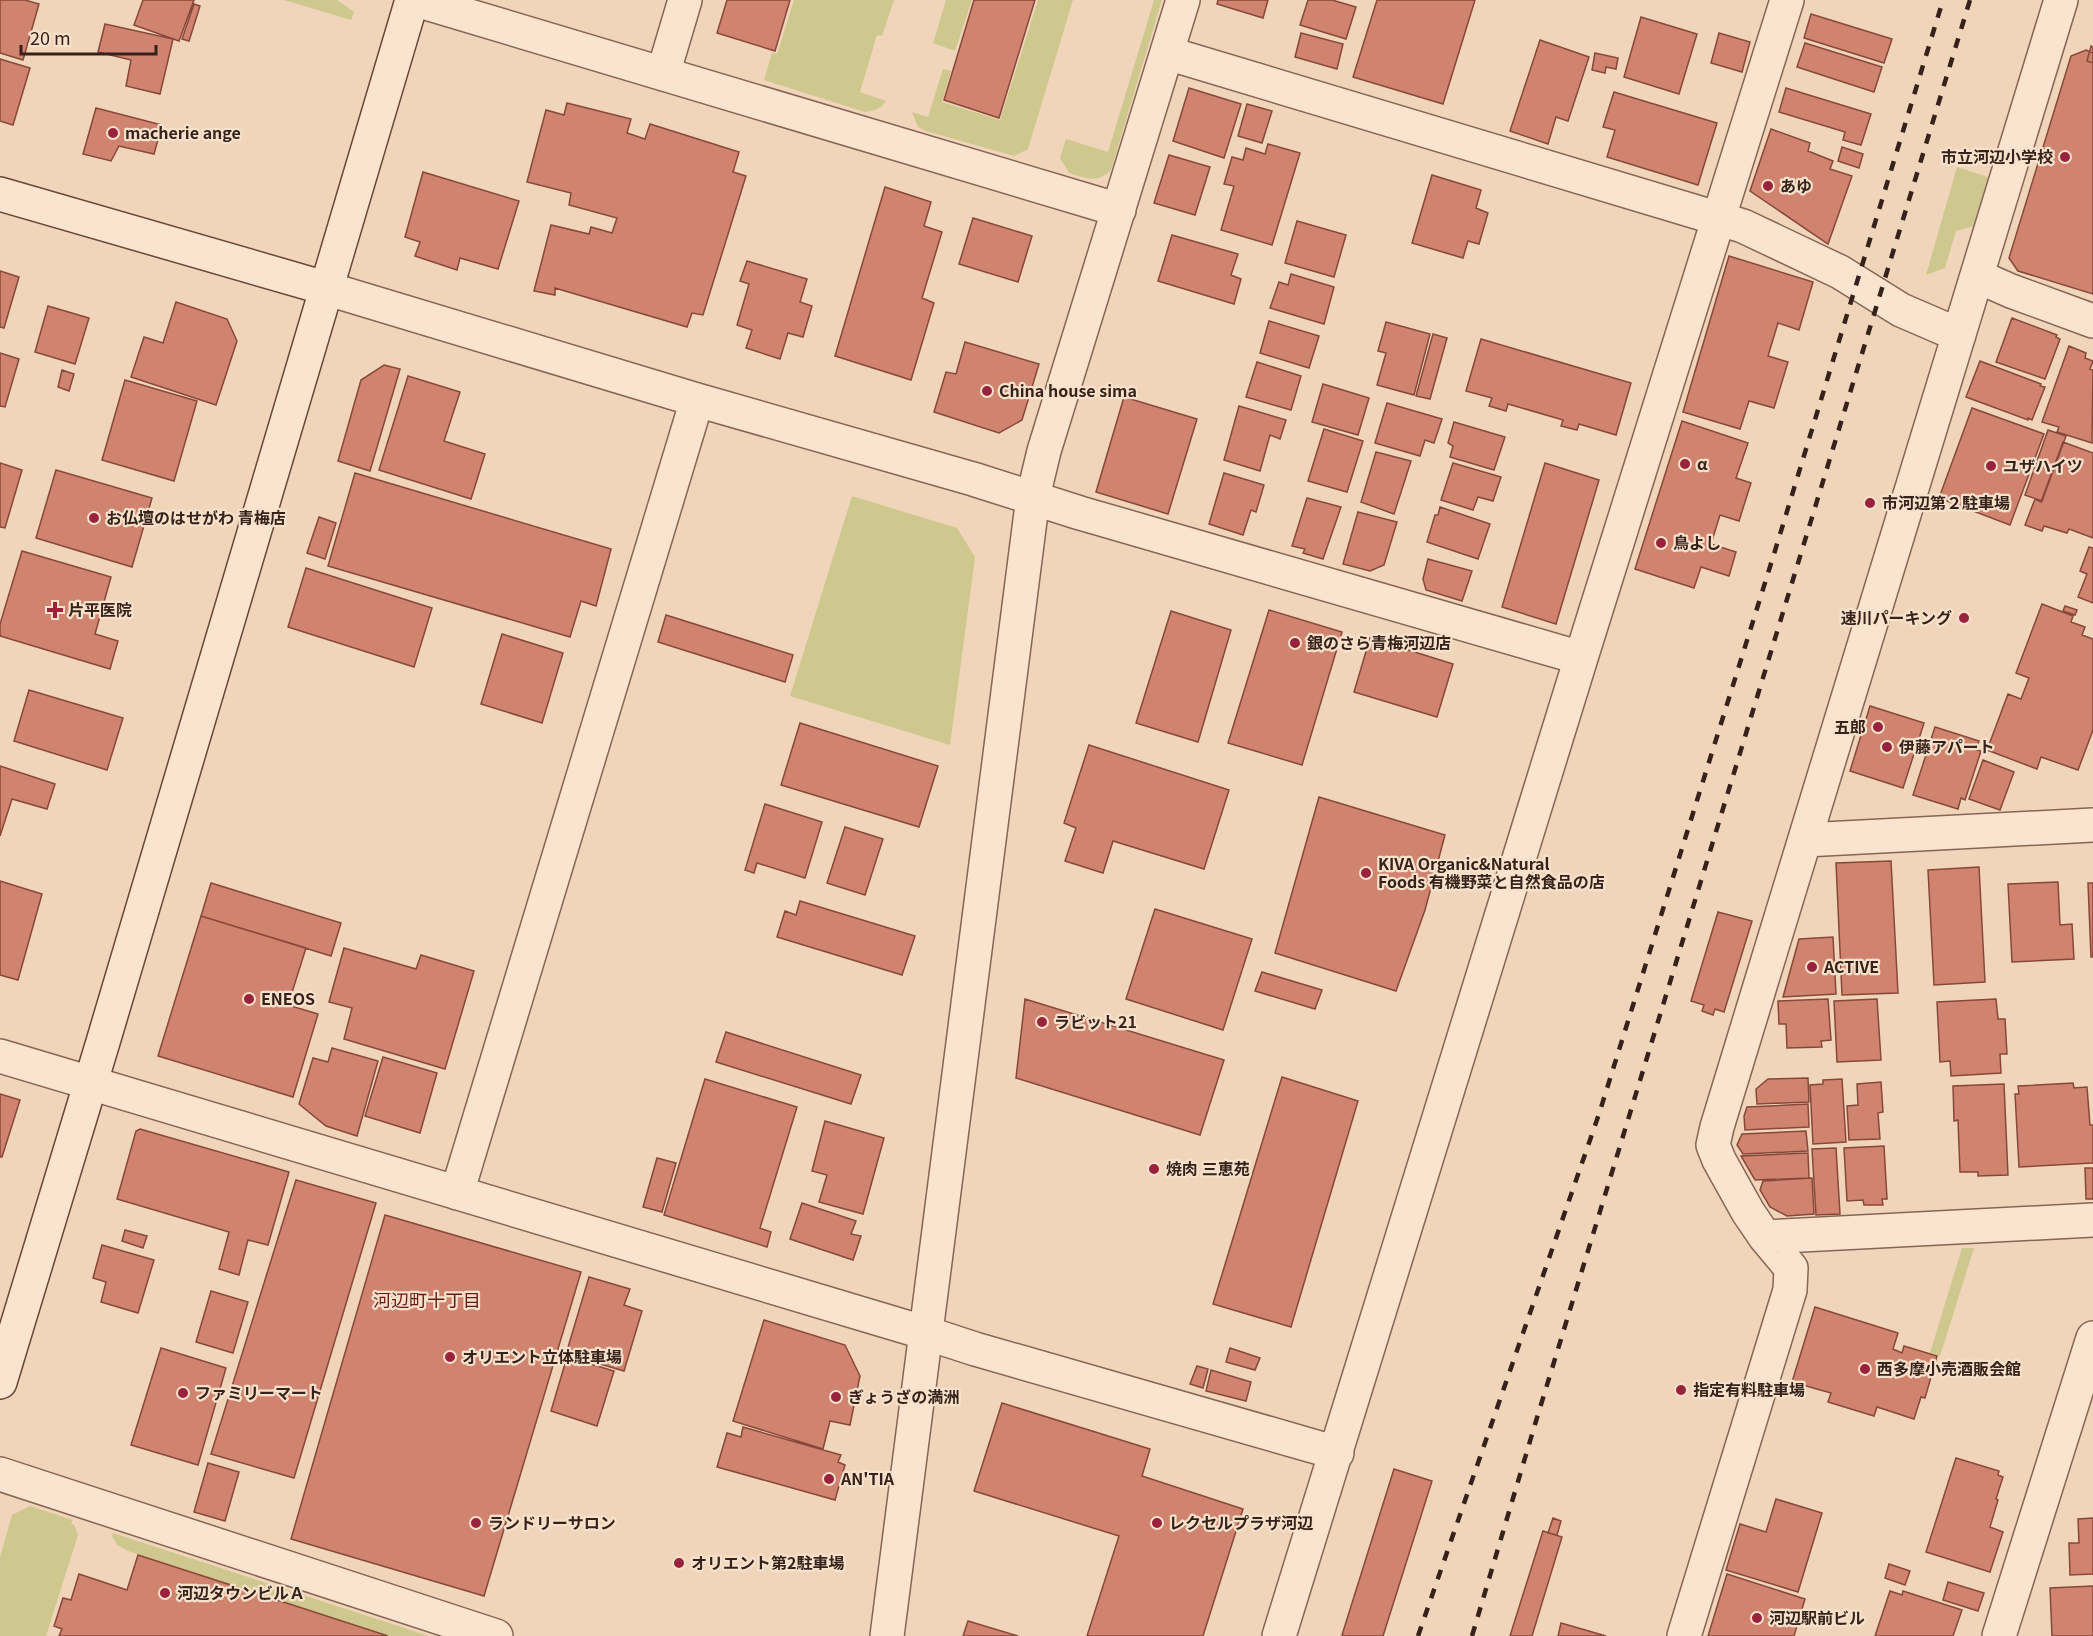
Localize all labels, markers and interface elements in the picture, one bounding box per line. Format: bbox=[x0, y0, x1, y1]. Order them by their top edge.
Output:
scale bar bbox=[21, 18, 156, 56]
text: 20 m bbox=[30, 24, 71, 50]
place label: macherie ange bbox=[125, 120, 241, 144]
marker: macherie ange bbox=[106, 126, 120, 140]
place label: 市立河辺小学校 bbox=[1941, 144, 2053, 168]
marker: 市立河辺小学校 bbox=[2058, 150, 2072, 164]
place label: あゆ bbox=[1780, 173, 1812, 197]
marker: あゆ bbox=[1761, 179, 1775, 193]
place label: China house sima bbox=[999, 378, 1137, 402]
marker: China house sima bbox=[980, 384, 994, 398]
place label: α bbox=[1697, 451, 1708, 475]
place label: ユザハイツ bbox=[2003, 453, 2083, 477]
marker: α bbox=[1678, 457, 1692, 471]
marker: ユザハイツ bbox=[1984, 459, 1998, 473]
place label: 市河辺第２駐車場 bbox=[1882, 490, 2010, 514]
marker: 市河辺第２駐車場 bbox=[1863, 496, 1877, 510]
place label: お仏壇のはせがわ 青梅店 bbox=[106, 505, 286, 529]
marker: お仏壇のはせがわ 青梅店 bbox=[87, 511, 101, 525]
place label: 鳥よし bbox=[1673, 530, 1721, 554]
marker: 鳥よし bbox=[1654, 536, 1668, 550]
place label: 片平医院 bbox=[68, 597, 132, 621]
marker: 片平医院 bbox=[46, 601, 64, 619]
place label: 速川パーキング bbox=[1840, 605, 1952, 629]
marker: 速川パーキング bbox=[1957, 611, 1971, 625]
place label: 銀のさら青梅河辺店 bbox=[1307, 630, 1451, 654]
marker: 銀のさら青梅河辺店 bbox=[1288, 636, 1302, 650]
place label: 五郎 bbox=[1834, 714, 1866, 738]
marker: 五郎 bbox=[1871, 720, 1885, 734]
place label: 伊藤アパート bbox=[1898, 734, 1995, 758]
marker: 伊藤アパート bbox=[1880, 740, 1894, 754]
place label: KIVA Organic&Natural Foods 有機野菜と自然食品の店 bbox=[1378, 851, 1605, 893]
marker: KIVA Organic&Natural Foods 有機野菜と自然食品の店 bbox=[1359, 866, 1373, 880]
place label: ACTIVE bbox=[1823, 954, 1879, 978]
marker: ACTIVE bbox=[1805, 960, 1819, 974]
place label: ENEOS bbox=[261, 986, 315, 1010]
marker: ENEOS bbox=[242, 992, 256, 1006]
place label: ラビット21 bbox=[1054, 1009, 1137, 1033]
marker: ラビット21 bbox=[1035, 1015, 1049, 1029]
place label: 焼肉 三恵苑 bbox=[1166, 1156, 1250, 1180]
marker: 焼肉 三恵苑 bbox=[1147, 1162, 1161, 1176]
district label: 河辺町十丁目 bbox=[373, 1286, 481, 1312]
place label: オリエント立体駐車場 bbox=[462, 1344, 622, 1368]
marker: オリエント立体駐車場 bbox=[443, 1350, 457, 1364]
place label: 西多摩小売酒販会館 bbox=[1877, 1356, 2021, 1380]
marker: 西多摩小売酒販会館 bbox=[1858, 1362, 1872, 1376]
place label: 指定有料駐車場 bbox=[1693, 1377, 1805, 1401]
place label: ファミリーマート bbox=[195, 1380, 323, 1404]
marker: 指定有料駐車場 bbox=[1674, 1383, 1688, 1397]
place label: ぎょうざの満洲 bbox=[848, 1384, 959, 1408]
marker: ファミリーマート bbox=[176, 1386, 190, 1400]
marker: ぎょうざの満洲 bbox=[829, 1390, 843, 1404]
place label: AN'TIA bbox=[840, 1466, 895, 1490]
marker: AN'TIA bbox=[822, 1472, 836, 1486]
place label: ランドリーサロン bbox=[488, 1510, 616, 1534]
place label: レクセルプラザ河辺 bbox=[1169, 1510, 1314, 1534]
marker: ランドリーサロン bbox=[469, 1516, 483, 1530]
marker: レクセルプラザ河辺 bbox=[1150, 1516, 1164, 1530]
place label: オリエント第2駐車場 bbox=[691, 1550, 844, 1574]
marker: オリエント第2駐車場 bbox=[672, 1556, 686, 1570]
place label: 河辺タウンビルＡ bbox=[177, 1580, 305, 1604]
marker: 河辺タウンビルＡ bbox=[158, 1586, 172, 1600]
place label: 河辺駅前ビル bbox=[1769, 1605, 1865, 1629]
marker: 河辺駅前ビル bbox=[1750, 1611, 1764, 1625]

